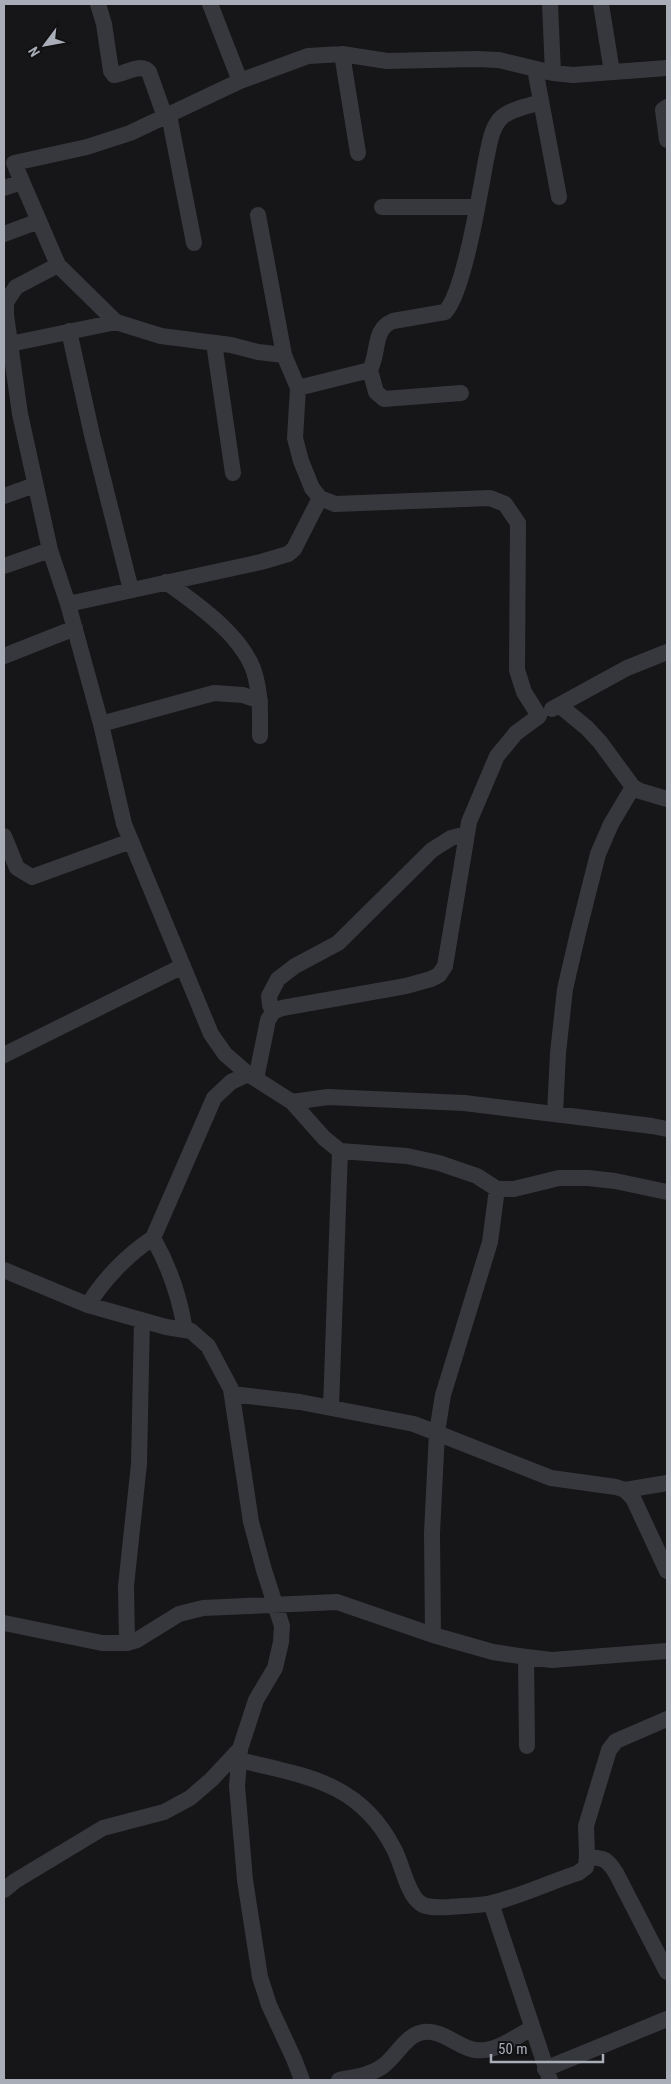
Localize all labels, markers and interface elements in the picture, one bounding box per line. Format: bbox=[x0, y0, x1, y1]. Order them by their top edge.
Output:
north arrow bbox=[20, 20, 70, 70]
text: N bbox=[25, 44, 43, 60]
scale bar bbox=[491, 2032, 604, 2064]
text: 50 m bbox=[498, 2040, 528, 2058]

